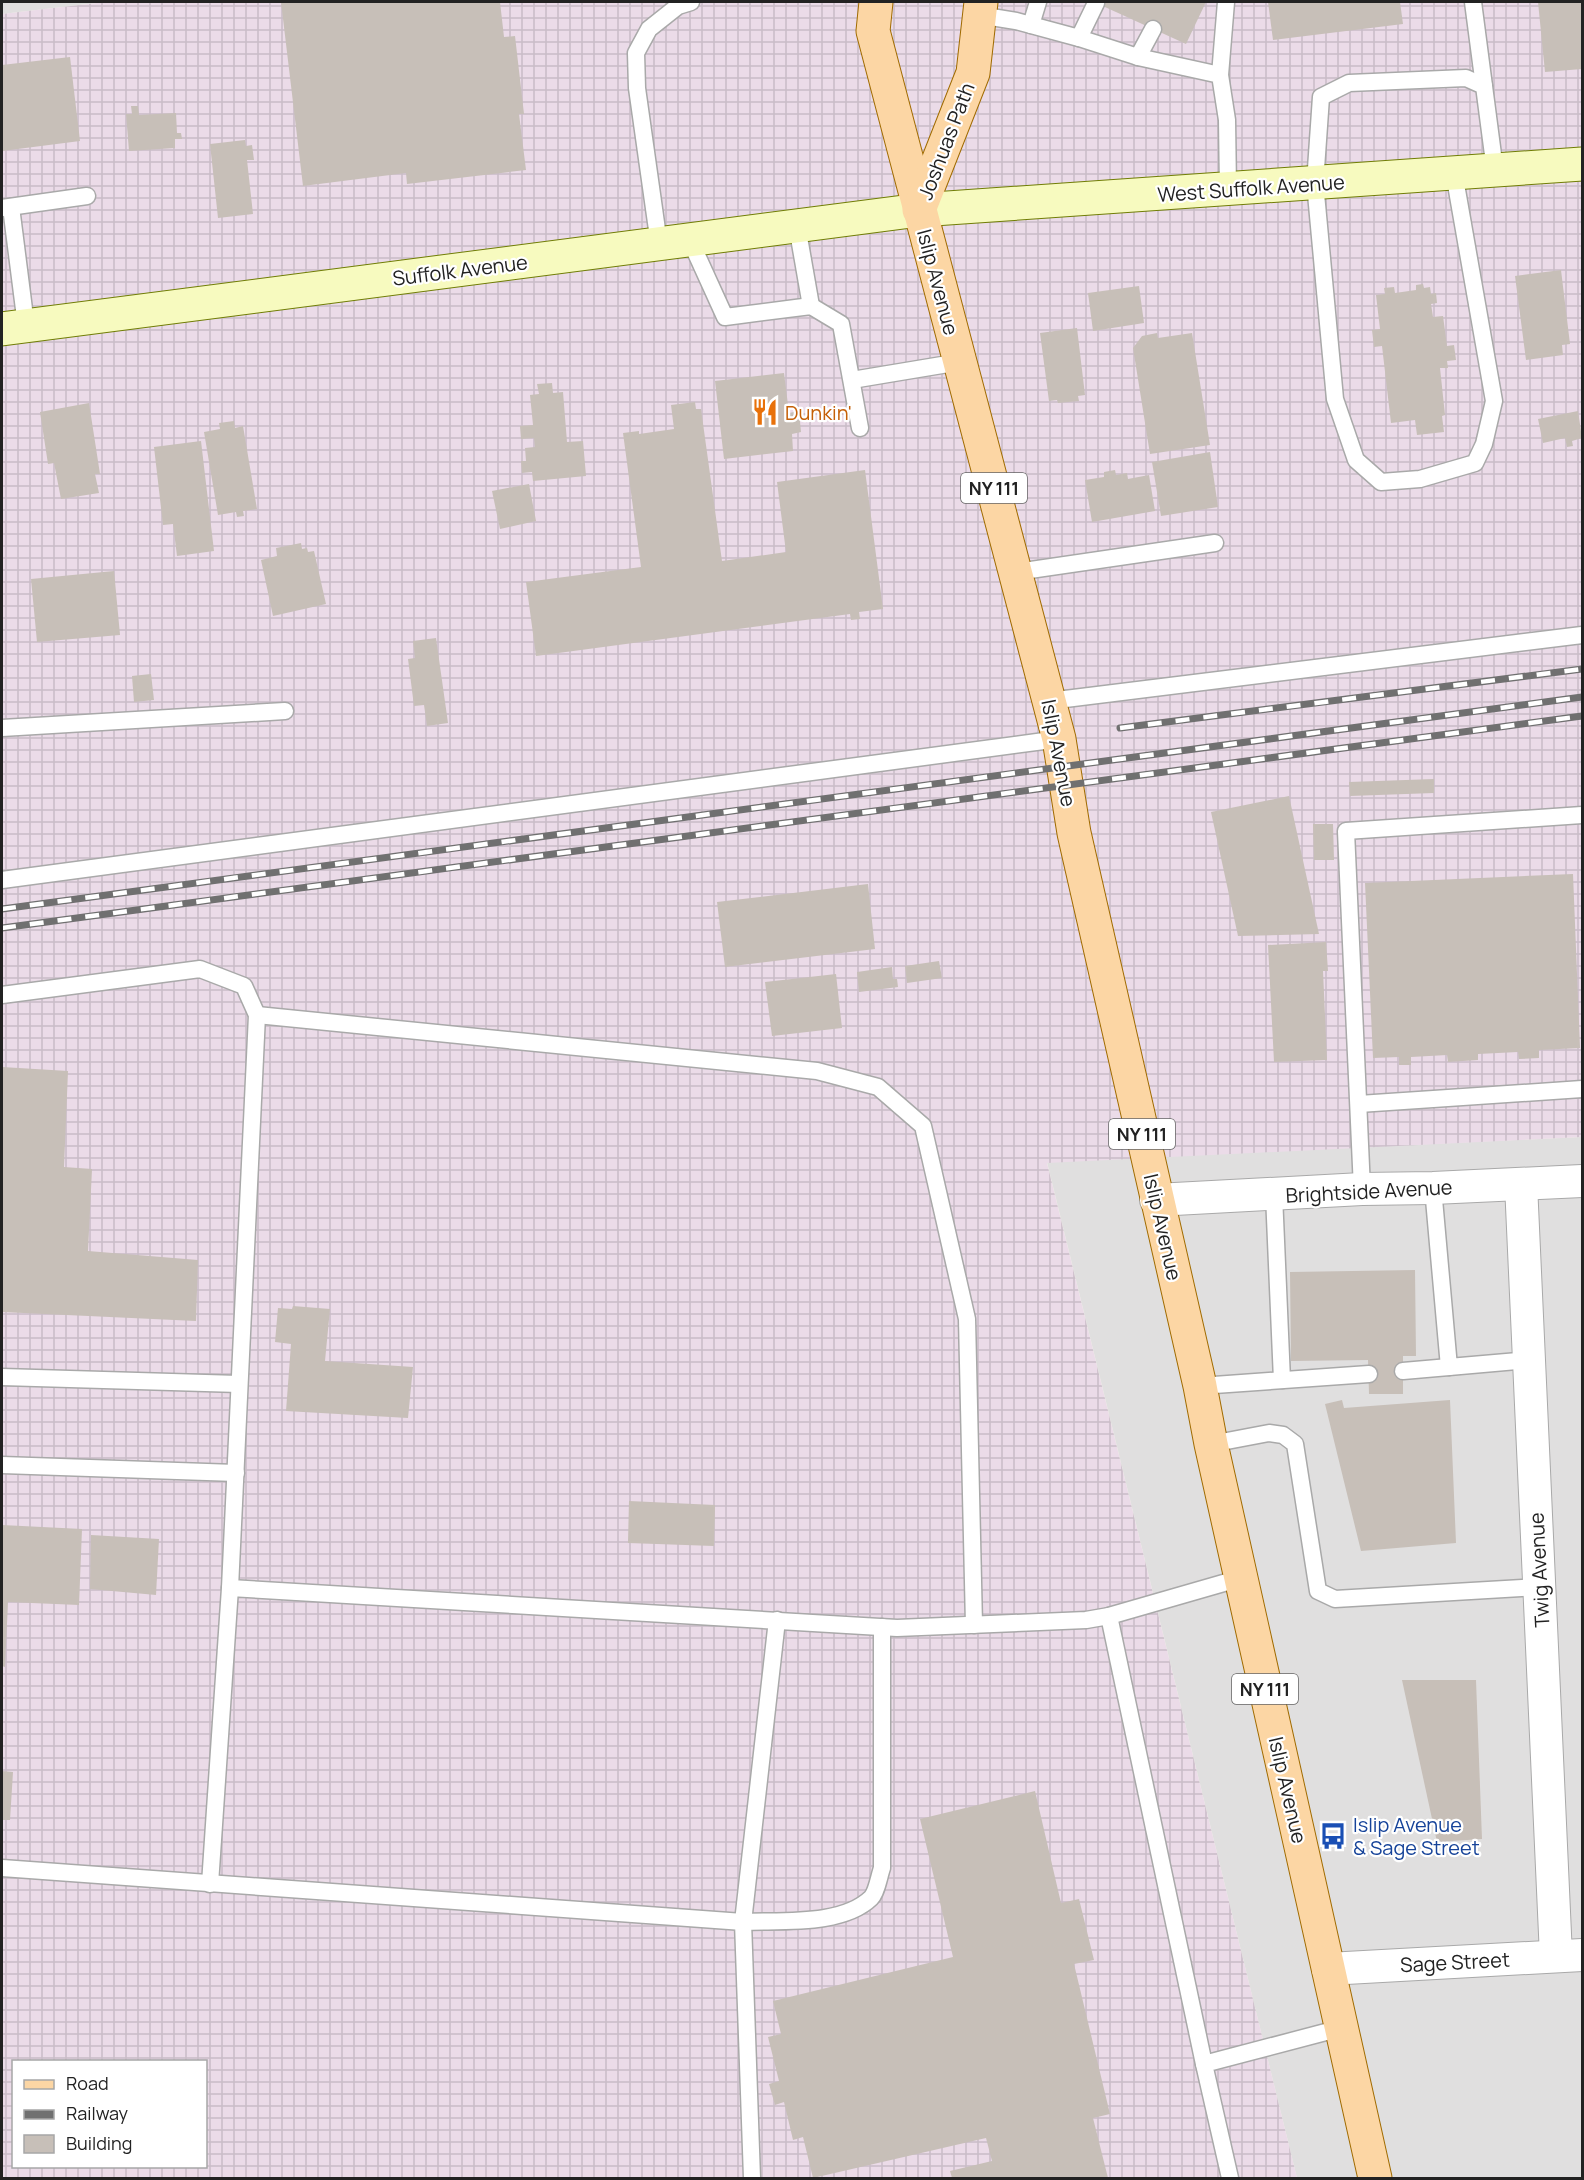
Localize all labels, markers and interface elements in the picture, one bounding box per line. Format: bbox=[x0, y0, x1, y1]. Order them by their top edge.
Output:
street label: Joshuas Path bbox=[911, 79, 981, 203]
street label: West Suffolk Avenue bbox=[1156, 168, 1346, 208]
street label: Islip Avenue bbox=[911, 226, 965, 338]
street label: Suffolk Avenue bbox=[391, 248, 529, 292]
restaurant icon: Dunkin' bbox=[750, 397, 780, 427]
place label: Dunkin' bbox=[785, 399, 852, 426]
road number: NY 111 bbox=[961, 473, 1027, 503]
street label: Islip Avenue bbox=[1035, 697, 1083, 809]
road number: NY 111 bbox=[1109, 1119, 1175, 1149]
street label: Islip Avenue bbox=[1138, 1171, 1188, 1283]
street label: Brightside Avenue bbox=[1285, 1173, 1453, 1209]
street label: Twig Avenue bbox=[1523, 1512, 1555, 1628]
road number: NY 111 bbox=[1232, 1674, 1298, 1704]
street label: Islip Avenue bbox=[1263, 1734, 1313, 1846]
place label: Islip Avenue & Sage Street bbox=[1353, 1811, 1480, 1861]
bus stop icon: Islip Avenue & Sage Street bbox=[1318, 1821, 1348, 1851]
street label: Sage Street bbox=[1400, 1946, 1510, 1978]
legend bbox=[12, 2060, 207, 2168]
text: Road bbox=[66, 2071, 109, 2095]
text: Railway bbox=[66, 2101, 128, 2125]
text: Building bbox=[66, 2131, 132, 2155]

